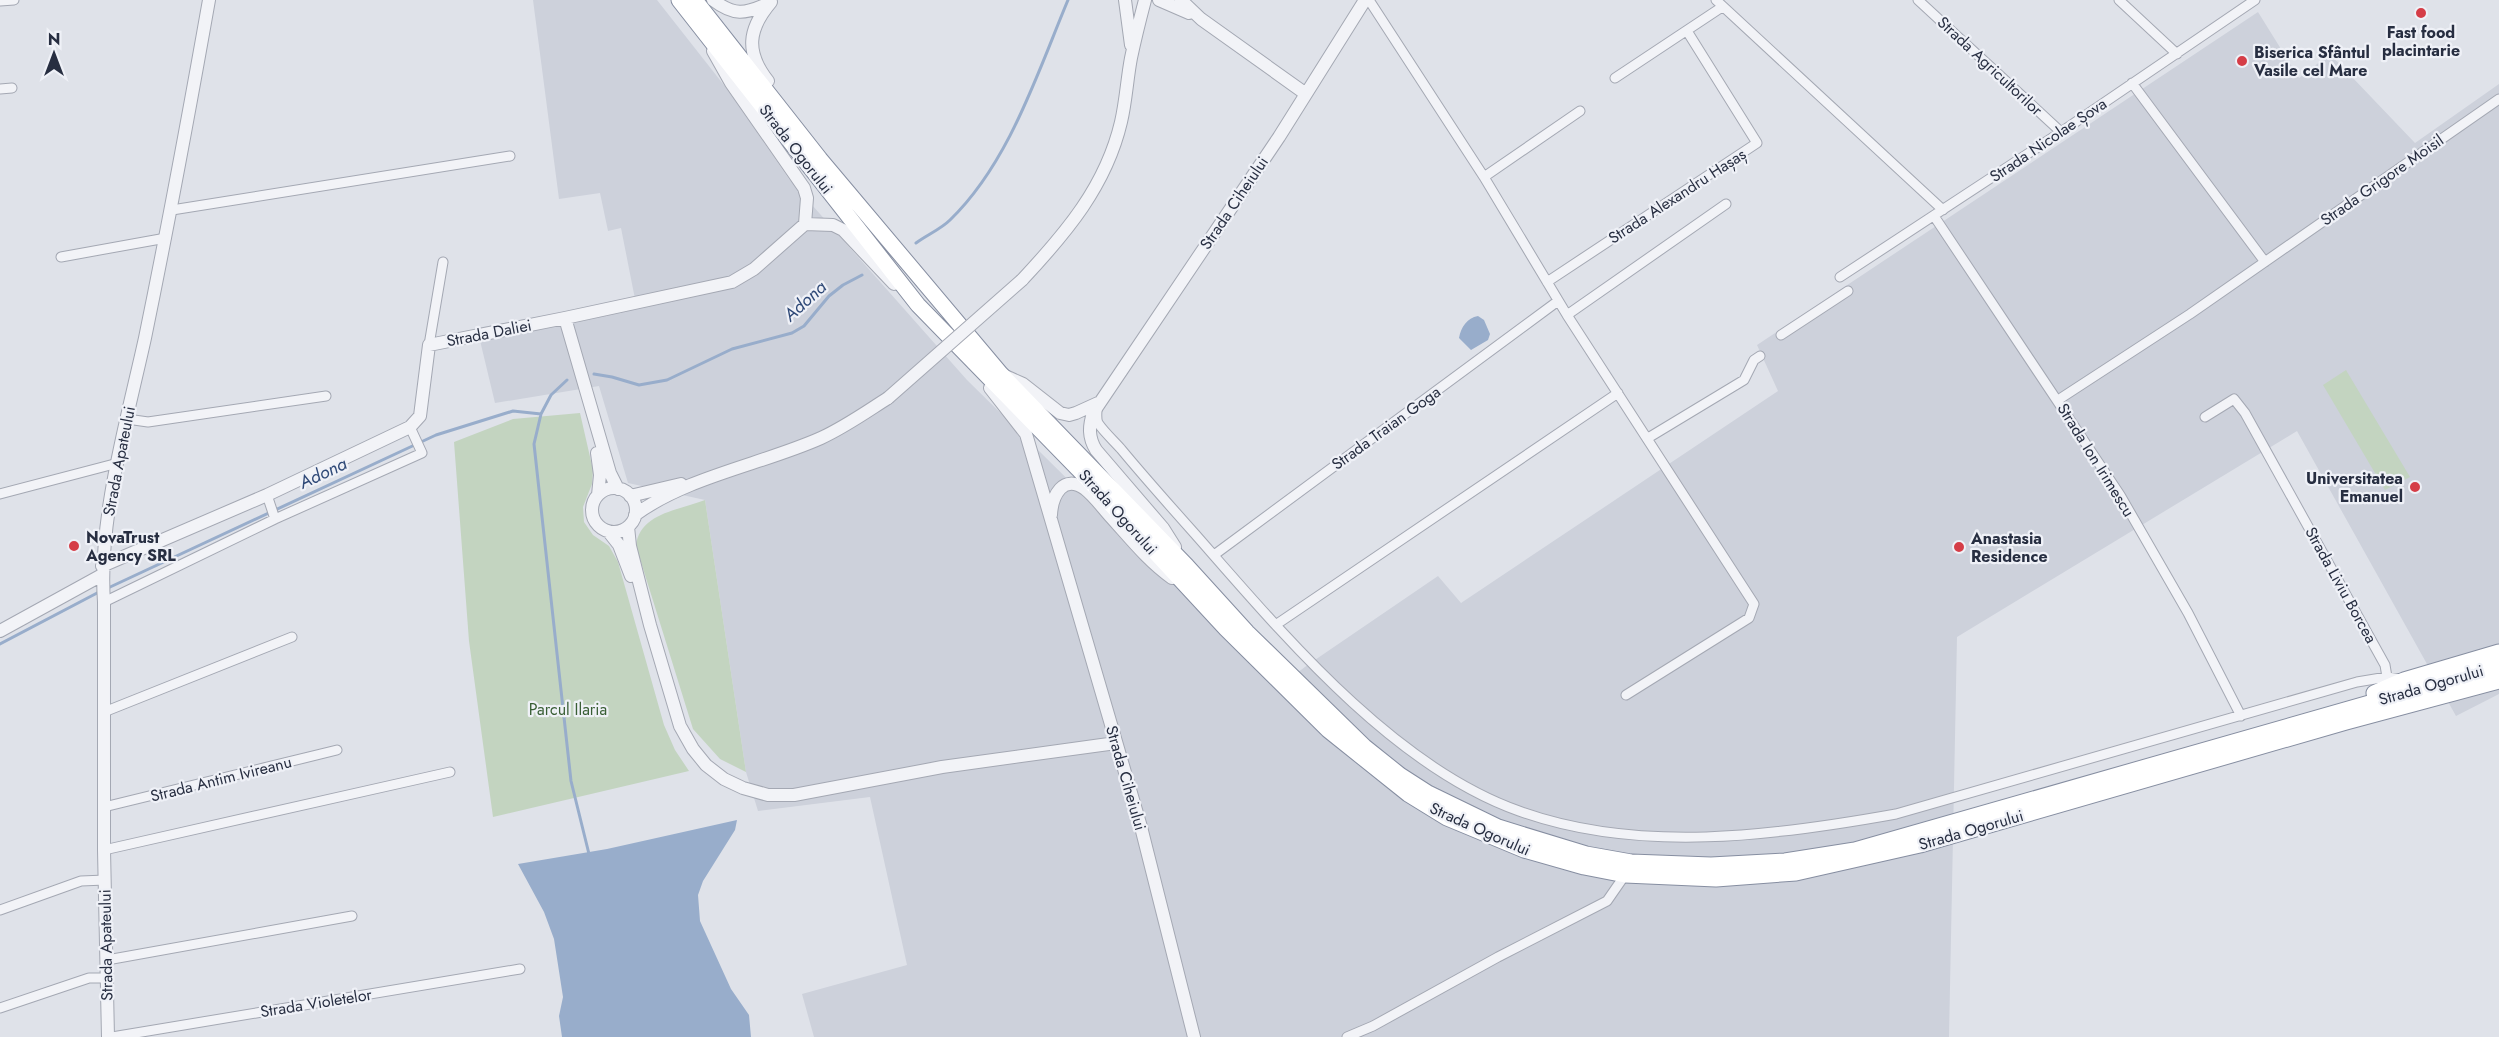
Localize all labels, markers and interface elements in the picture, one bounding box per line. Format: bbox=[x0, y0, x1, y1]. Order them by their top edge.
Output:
marker: Fast food placintarie bbox=[2414, 6, 2428, 20]
street label: Strada Agricultorilor bbox=[1932, 11, 2048, 121]
place label: Fast food placintarie bbox=[2382, 21, 2460, 62]
north arrow bbox=[24, 24, 84, 84]
text: N bbox=[48, 28, 60, 51]
place label: Biserica Sfântul Vasile cel Mare bbox=[2253, 41, 2370, 82]
marker: Biserica Sfântul Vasile cel Mare bbox=[2235, 54, 2249, 68]
street label: Strada Nicolae Șova bbox=[1985, 92, 2111, 188]
street label: Strada Ogorului bbox=[754, 99, 838, 199]
street label: Strada Grigore Moisil bbox=[2316, 129, 2448, 231]
street label: Strada Alexandru Hașaș bbox=[1604, 143, 1750, 249]
street label: Strada Ciheiului bbox=[1194, 152, 1274, 254]
water label: Adona bbox=[777, 275, 832, 328]
street label: Strada Daliei bbox=[444, 313, 534, 353]
street label: Strada Traian Goga bbox=[1327, 381, 1445, 475]
street label: Strada Ion Irimescu bbox=[2052, 399, 2140, 521]
street label: Strada Apateului bbox=[97, 404, 141, 518]
water label: Adona bbox=[294, 451, 351, 496]
street label: Strada Ogorului bbox=[1073, 464, 1163, 560]
place label: Universitatea Emanuel bbox=[2306, 467, 2403, 508]
marker: Universitatea Emanuel bbox=[2408, 480, 2422, 494]
street label: Strada Liviu Borcea bbox=[2300, 523, 2382, 647]
place label: NovaTrust Agency SRL bbox=[85, 526, 176, 567]
place label: Anastasia Residence bbox=[1970, 527, 2048, 568]
marker: NovaTrust Agency SRL bbox=[67, 539, 81, 553]
marker: Anastasia Residence bbox=[1952, 540, 1966, 554]
street label: Strada Ogorului bbox=[2376, 659, 2486, 711]
park label: Parcul Ilaria bbox=[529, 698, 607, 721]
street label: Strada Ciheiului bbox=[1100, 723, 1152, 833]
street label: Strada Antim Ivireanu bbox=[148, 750, 294, 808]
street label: Strada Ogorului bbox=[1426, 797, 1534, 861]
street label: Strada Ogorului bbox=[1916, 804, 2026, 856]
street label: Strada Apateului bbox=[94, 889, 118, 1001]
street label: Strada Violetelor bbox=[259, 983, 374, 1023]

